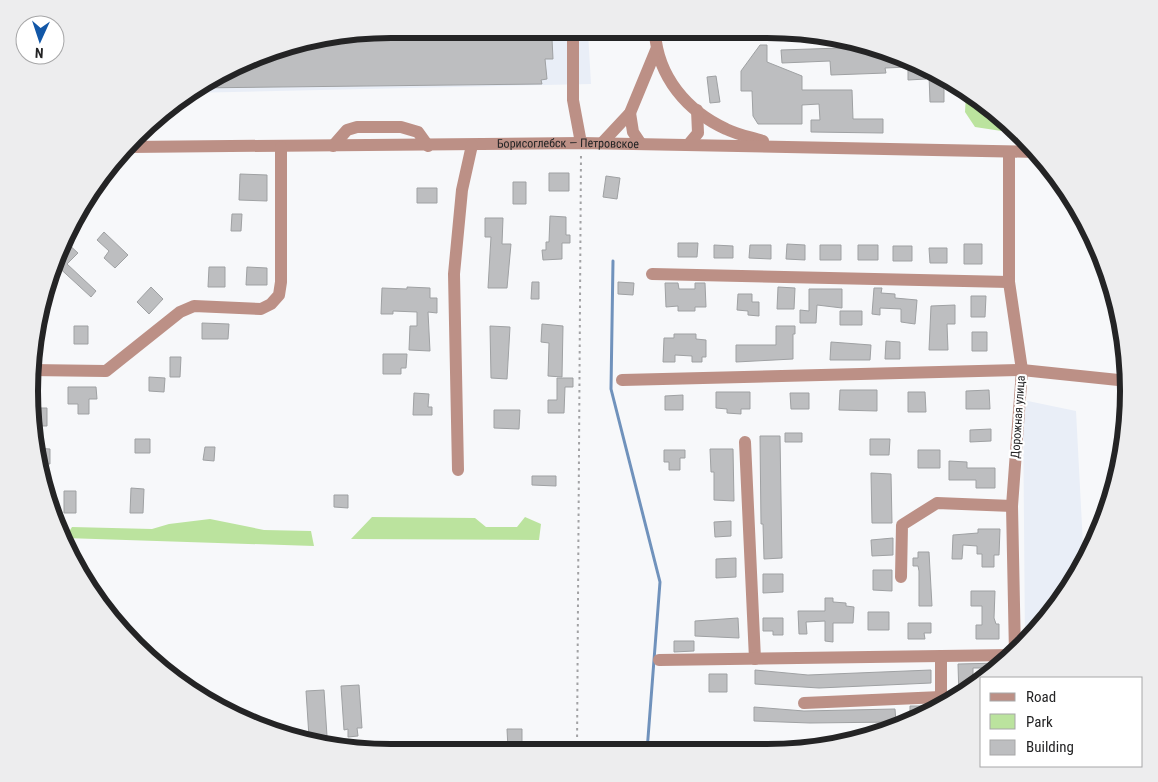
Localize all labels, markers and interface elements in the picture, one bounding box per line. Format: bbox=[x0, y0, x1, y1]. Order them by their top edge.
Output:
north arrow bbox=[15, 15, 65, 65]
text: N bbox=[35, 45, 44, 61]
street label: Борисоглебск — Петровское bbox=[497, 136, 640, 151]
street label: Дорожная улица bbox=[1008, 375, 1028, 459]
legend bbox=[980, 677, 1143, 767]
text: Road bbox=[1026, 688, 1056, 706]
text: Park bbox=[1026, 713, 1053, 731]
text: Building bbox=[1026, 738, 1074, 756]

